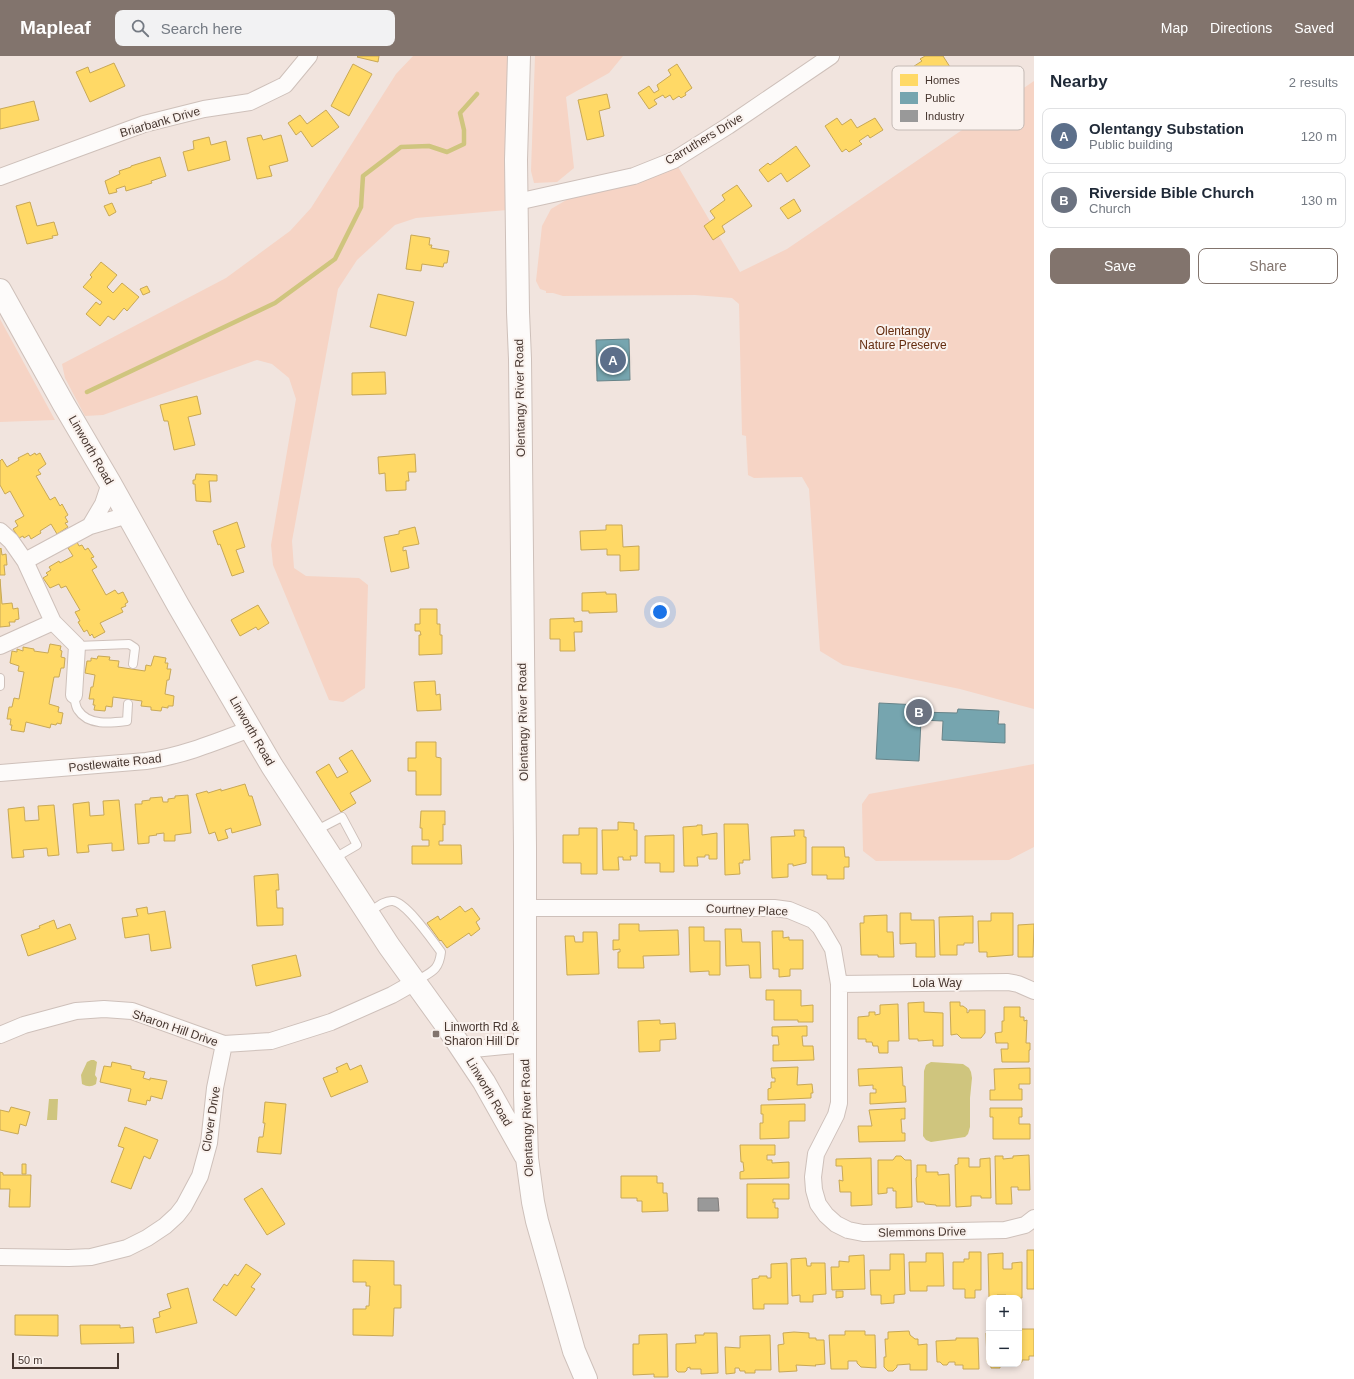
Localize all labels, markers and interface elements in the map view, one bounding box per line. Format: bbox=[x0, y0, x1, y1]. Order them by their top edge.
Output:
search box bbox=[115, 10, 395, 46]
text: Mapleaf bbox=[20, 17, 91, 38]
icon: search bbox=[129, 17, 151, 39]
text: Search here bbox=[161, 20, 242, 37]
text: Map bbox=[1161, 20, 1188, 36]
text: Directions bbox=[1210, 20, 1272, 36]
text: Saved bbox=[1294, 20, 1334, 36]
legend bbox=[892, 66, 1024, 130]
text: Nearby bbox=[1050, 72, 1108, 91]
text: Homes bbox=[925, 74, 960, 86]
text: 2 results bbox=[1289, 75, 1338, 90]
text: Public bbox=[925, 92, 955, 104]
street label: Briarbank Drive bbox=[118, 104, 202, 140]
street label: Carruthers Drive bbox=[663, 110, 746, 168]
text: Industry bbox=[925, 110, 965, 122]
text: Olentangy Substation bbox=[1089, 120, 1244, 137]
text: A bbox=[1059, 129, 1069, 144]
text: 120 m bbox=[1301, 129, 1337, 144]
text: Public building bbox=[1089, 137, 1173, 152]
text: Riverside Bible Church bbox=[1089, 184, 1254, 201]
text: B bbox=[1059, 193, 1069, 208]
text: 130 m bbox=[1301, 193, 1337, 208]
text: Church bbox=[1089, 201, 1131, 216]
button: Save bbox=[1050, 248, 1190, 284]
button: Share bbox=[1198, 248, 1338, 284]
park label: Olentangy Nature Preserve bbox=[859, 324, 947, 352]
street label: Olentangy River Road bbox=[512, 339, 528, 457]
pin: A bbox=[600, 345, 626, 375]
street label: Linworth Road bbox=[66, 413, 116, 487]
your location bbox=[650, 602, 670, 622]
street label: Olentangy River Road bbox=[515, 663, 531, 781]
street label: Linworth Road bbox=[227, 694, 277, 768]
pin: B bbox=[906, 697, 932, 727]
street label: Postlewaite Road bbox=[68, 751, 162, 775]
street label: Courtney Place bbox=[706, 902, 789, 918]
street label: Lola Way bbox=[912, 976, 962, 990]
street label: Sharon Hill Drive bbox=[130, 1007, 220, 1049]
place label: Linworth Rd & Sharon Hill Dr bbox=[444, 1020, 519, 1048]
marker: Linworth Rd & Sharon Hill Dr bbox=[431, 1029, 441, 1039]
street label: Linworth Road bbox=[463, 1055, 515, 1129]
street label: Olentangy River Road bbox=[518, 1059, 536, 1177]
street label: Clover Drive bbox=[199, 1085, 223, 1153]
street label: Slemmons Drive bbox=[878, 1224, 966, 1240]
map controls bbox=[986, 1295, 1022, 1367]
button: + bbox=[986, 1295, 1022, 1331]
button: − bbox=[986, 1331, 1022, 1367]
scale bar bbox=[12, 1351, 119, 1370]
text: 50 m bbox=[18, 1354, 42, 1366]

